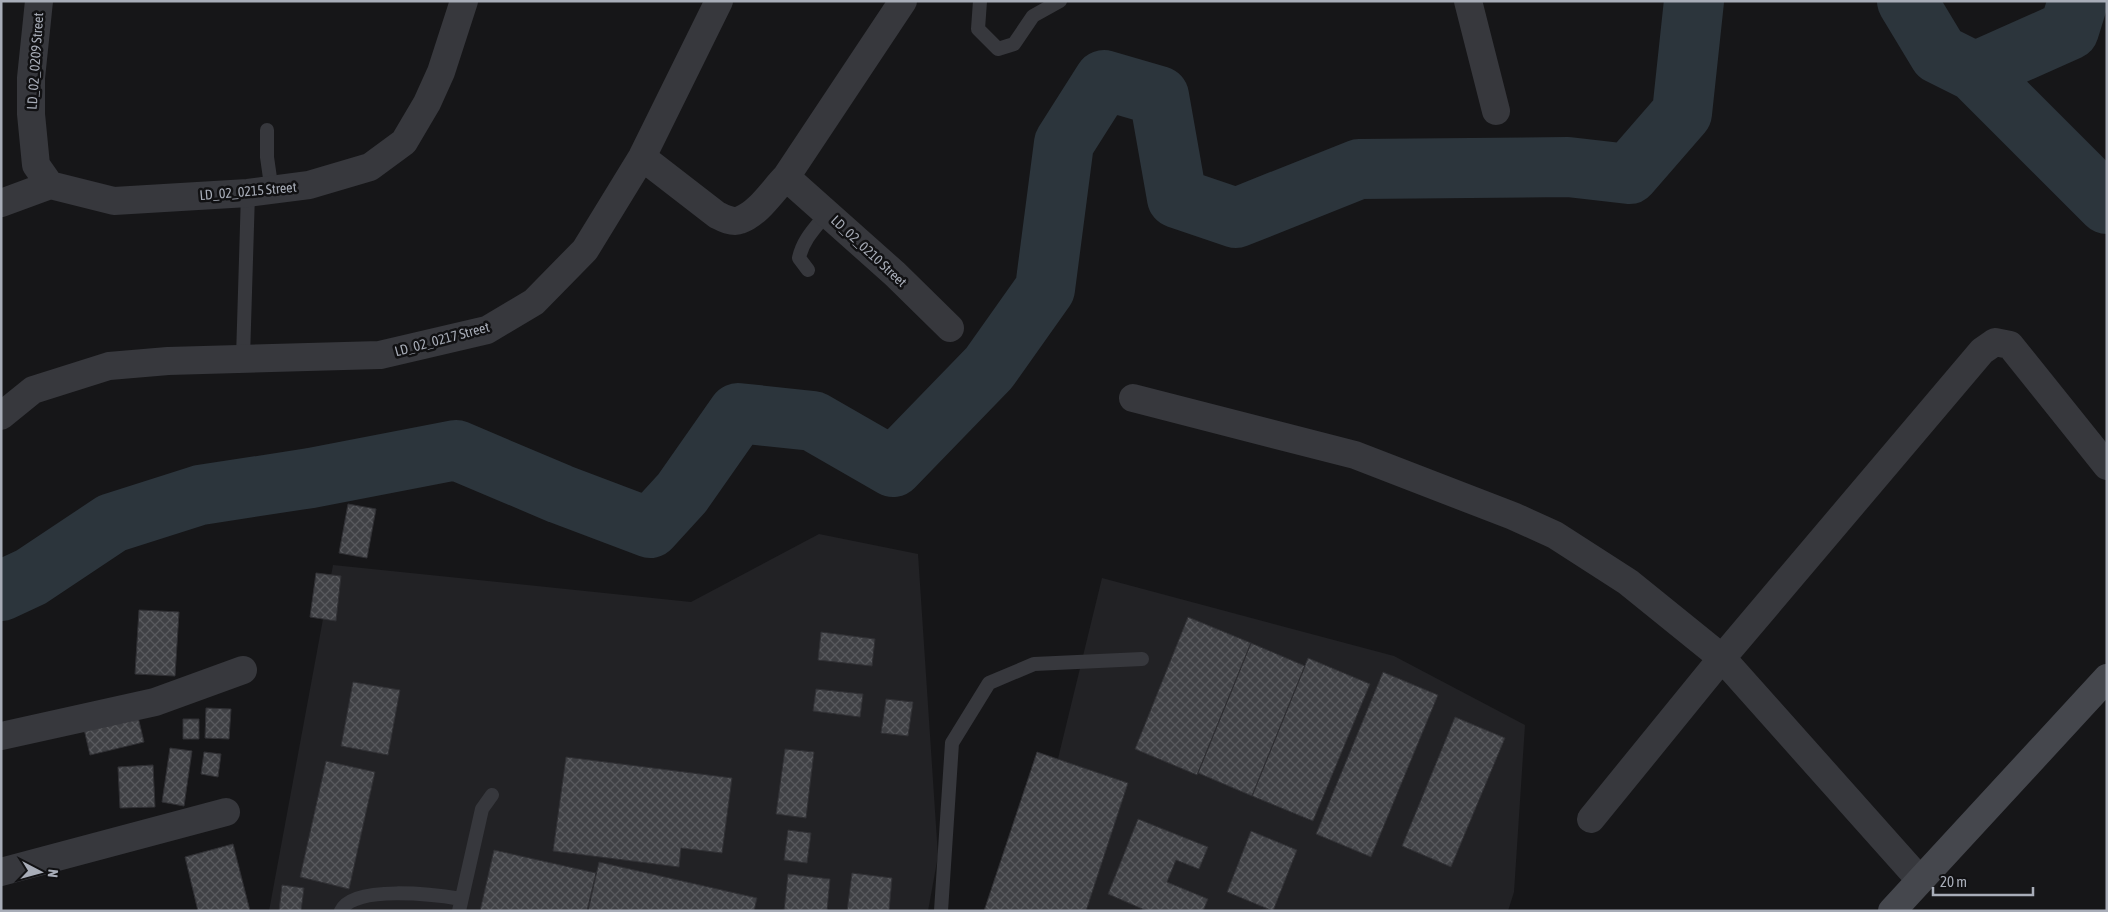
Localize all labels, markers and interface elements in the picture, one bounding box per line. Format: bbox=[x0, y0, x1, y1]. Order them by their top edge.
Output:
street label: LD_02_0209 Street bbox=[24, 12, 46, 110]
street label: LD_02_0215 Street bbox=[199, 179, 297, 203]
street label: LD_02_0210 Street bbox=[828, 212, 910, 290]
street label: LD_02_0217 Street bbox=[393, 319, 491, 359]
north arrow bbox=[15, 847, 65, 897]
scale bar bbox=[1933, 864, 2033, 896]
text: N bbox=[45, 868, 61, 878]
text: 20 m bbox=[1940, 873, 1967, 890]

